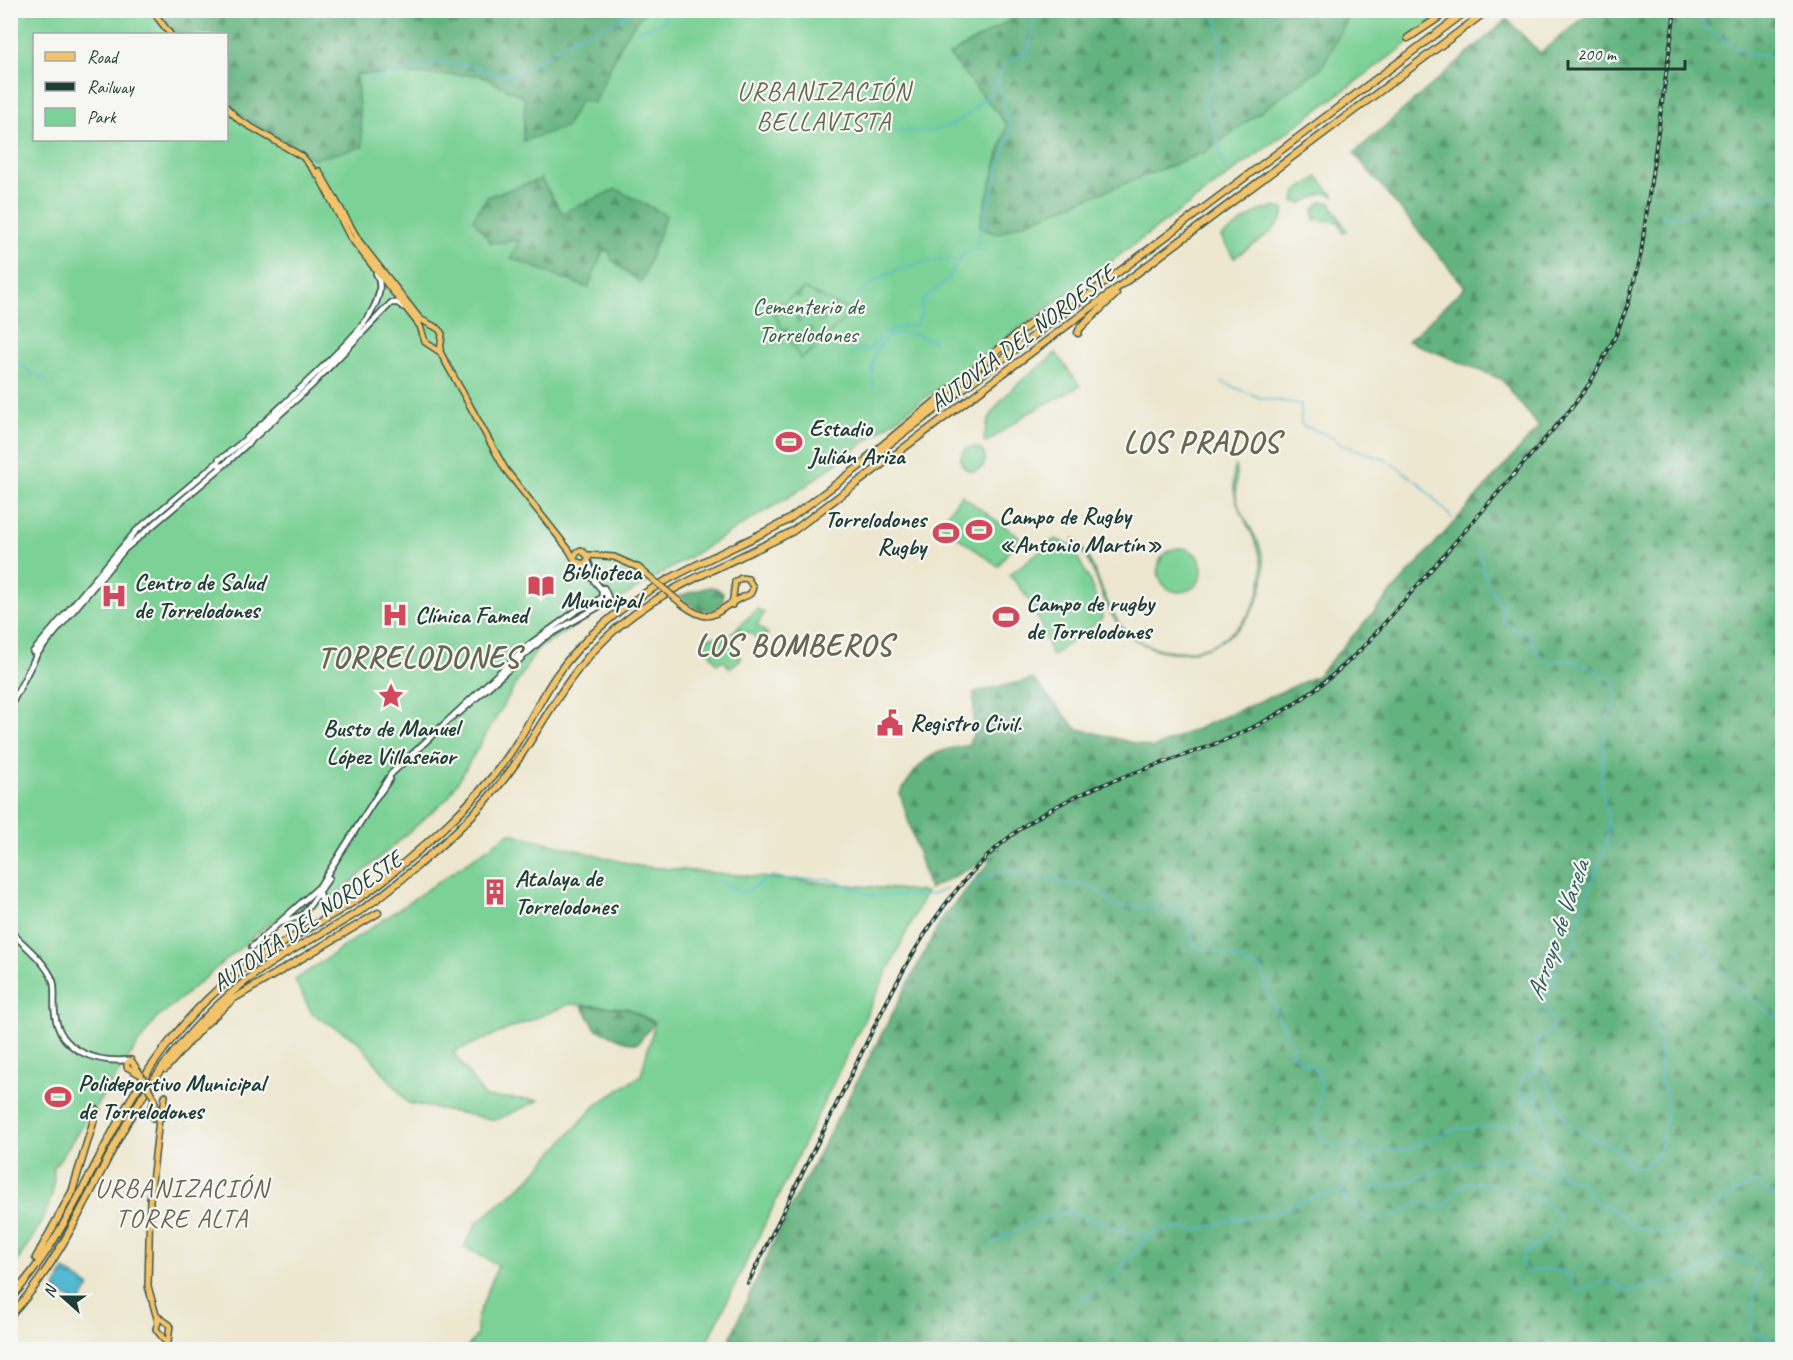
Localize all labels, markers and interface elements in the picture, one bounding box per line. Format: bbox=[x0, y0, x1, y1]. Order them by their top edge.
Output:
legend bbox=[33, 33, 228, 141]
scale bar bbox=[1568, 33, 1685, 71]
text: 200 m bbox=[1577, 43, 1618, 65]
text: Road bbox=[87, 46, 120, 68]
district label: URBANIZACIÓN BELLAVISTA bbox=[737, 75, 914, 138]
text: Railway bbox=[87, 76, 135, 98]
text: Park bbox=[87, 106, 117, 128]
street label: AUTOVÍA DEL NOROESTE bbox=[923, 257, 1123, 418]
park label: Cementerio de Torrelodones bbox=[752, 291, 866, 349]
place label: Estadio Julián Ariza bbox=[807, 413, 907, 471]
district label: LOS PRADOS bbox=[1124, 423, 1286, 461]
sports icon: Estadio Julián Ariza bbox=[774, 427, 804, 457]
place label: Campo de Rugby «Antonio Martín» bbox=[999, 501, 1162, 559]
place label: Torrelodones Rugby bbox=[824, 504, 929, 562]
sports icon: Campo de Rugby «Antonio Martín» bbox=[964, 515, 994, 545]
sports icon: Torrelodones Rugby bbox=[931, 518, 961, 548]
place label: Biblioteca Municipal bbox=[561, 557, 645, 615]
place label: Centro de Salud de Torrelodones bbox=[134, 567, 269, 625]
library icon: Biblioteca Municipal bbox=[526, 571, 556, 601]
hospital icon: Centro de Salud de Torrelodones bbox=[99, 581, 129, 611]
place label: Campo de rugby de Torrelodones bbox=[1026, 588, 1157, 646]
hospital icon: Clínica Famed bbox=[380, 600, 410, 630]
place label: Clínica Famed bbox=[415, 600, 532, 630]
sports icon: Campo de rugby de Torrelodones bbox=[991, 602, 1021, 632]
district label: LOS BOMBEROS bbox=[695, 626, 899, 664]
district label: TORRELODONES bbox=[318, 638, 526, 676]
place icon: Busto de Manuel López Villaseñor bbox=[376, 681, 406, 711]
public building icon: Registro Civil. bbox=[875, 708, 905, 738]
place label: Registro Civil. bbox=[910, 708, 1023, 738]
place label: Busto de Manuel López Villaseñor bbox=[323, 713, 464, 771]
street label: AUTOVÍA DEL NOROESTE bbox=[206, 843, 410, 998]
water label: Arroyo de Varela bbox=[1518, 853, 1598, 1004]
place label: Atalaya de Torrelodones bbox=[515, 863, 619, 921]
building icon: Atalaya de Torrelodones bbox=[480, 877, 510, 907]
place label: Polideportivo Municipal de Torrelodones bbox=[78, 1068, 269, 1126]
sports icon: Polideportivo Municipal de Torrelodones bbox=[43, 1082, 73, 1112]
district label: URBANIZACIÓN TORRE ALTA bbox=[95, 1172, 272, 1235]
north arrow bbox=[33, 1267, 93, 1327]
text: N bbox=[39, 1281, 62, 1300]

